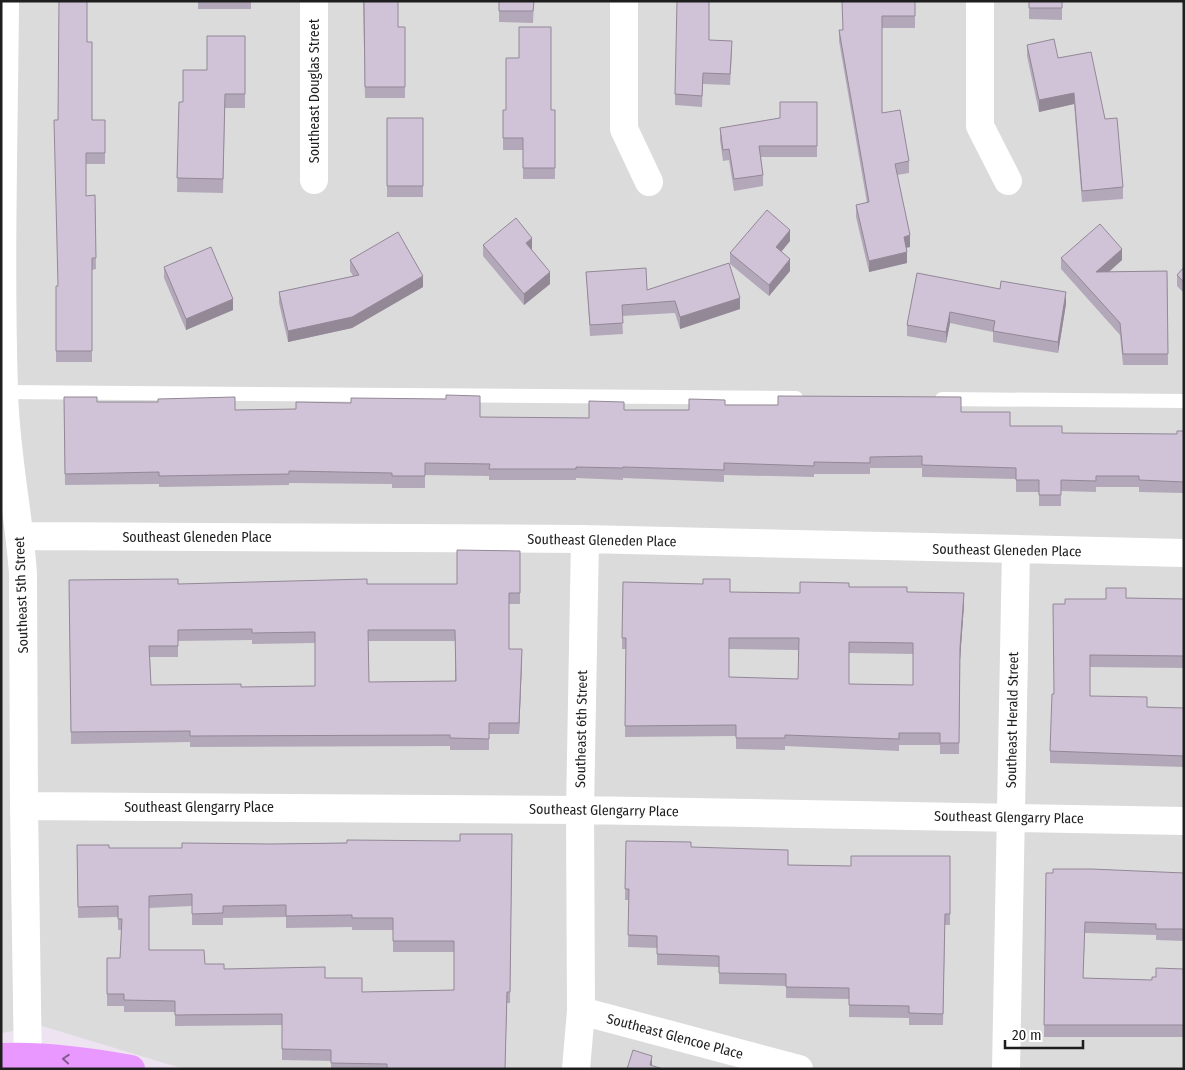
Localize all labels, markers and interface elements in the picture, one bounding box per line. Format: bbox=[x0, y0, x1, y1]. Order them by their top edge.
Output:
street label: Southeast Douglas Street bbox=[306, 18, 323, 163]
street label: Southeast Gleneden Place bbox=[122, 529, 272, 546]
street label: Southeast Gleneden Place bbox=[527, 531, 677, 550]
street label: Southeast 5th Street bbox=[11, 536, 32, 654]
street label: Southeast Gleneden Place bbox=[932, 541, 1082, 560]
street label: Southeast Herald Street bbox=[1003, 651, 1022, 788]
street label: Southeast 6th Street bbox=[572, 670, 591, 788]
street label: Southeast Glengarry Place bbox=[124, 799, 274, 816]
street label: Southeast Glengarry Place bbox=[529, 801, 679, 820]
street label: Southeast Glengarry Place bbox=[934, 808, 1084, 827]
street label: Southeast Glencoe Place bbox=[605, 1010, 745, 1063]
scale bar bbox=[1005, 1018, 1082, 1050]
text: 20 m bbox=[1012, 1026, 1042, 1044]
one-way arrow bbox=[62, 1053, 70, 1064]

